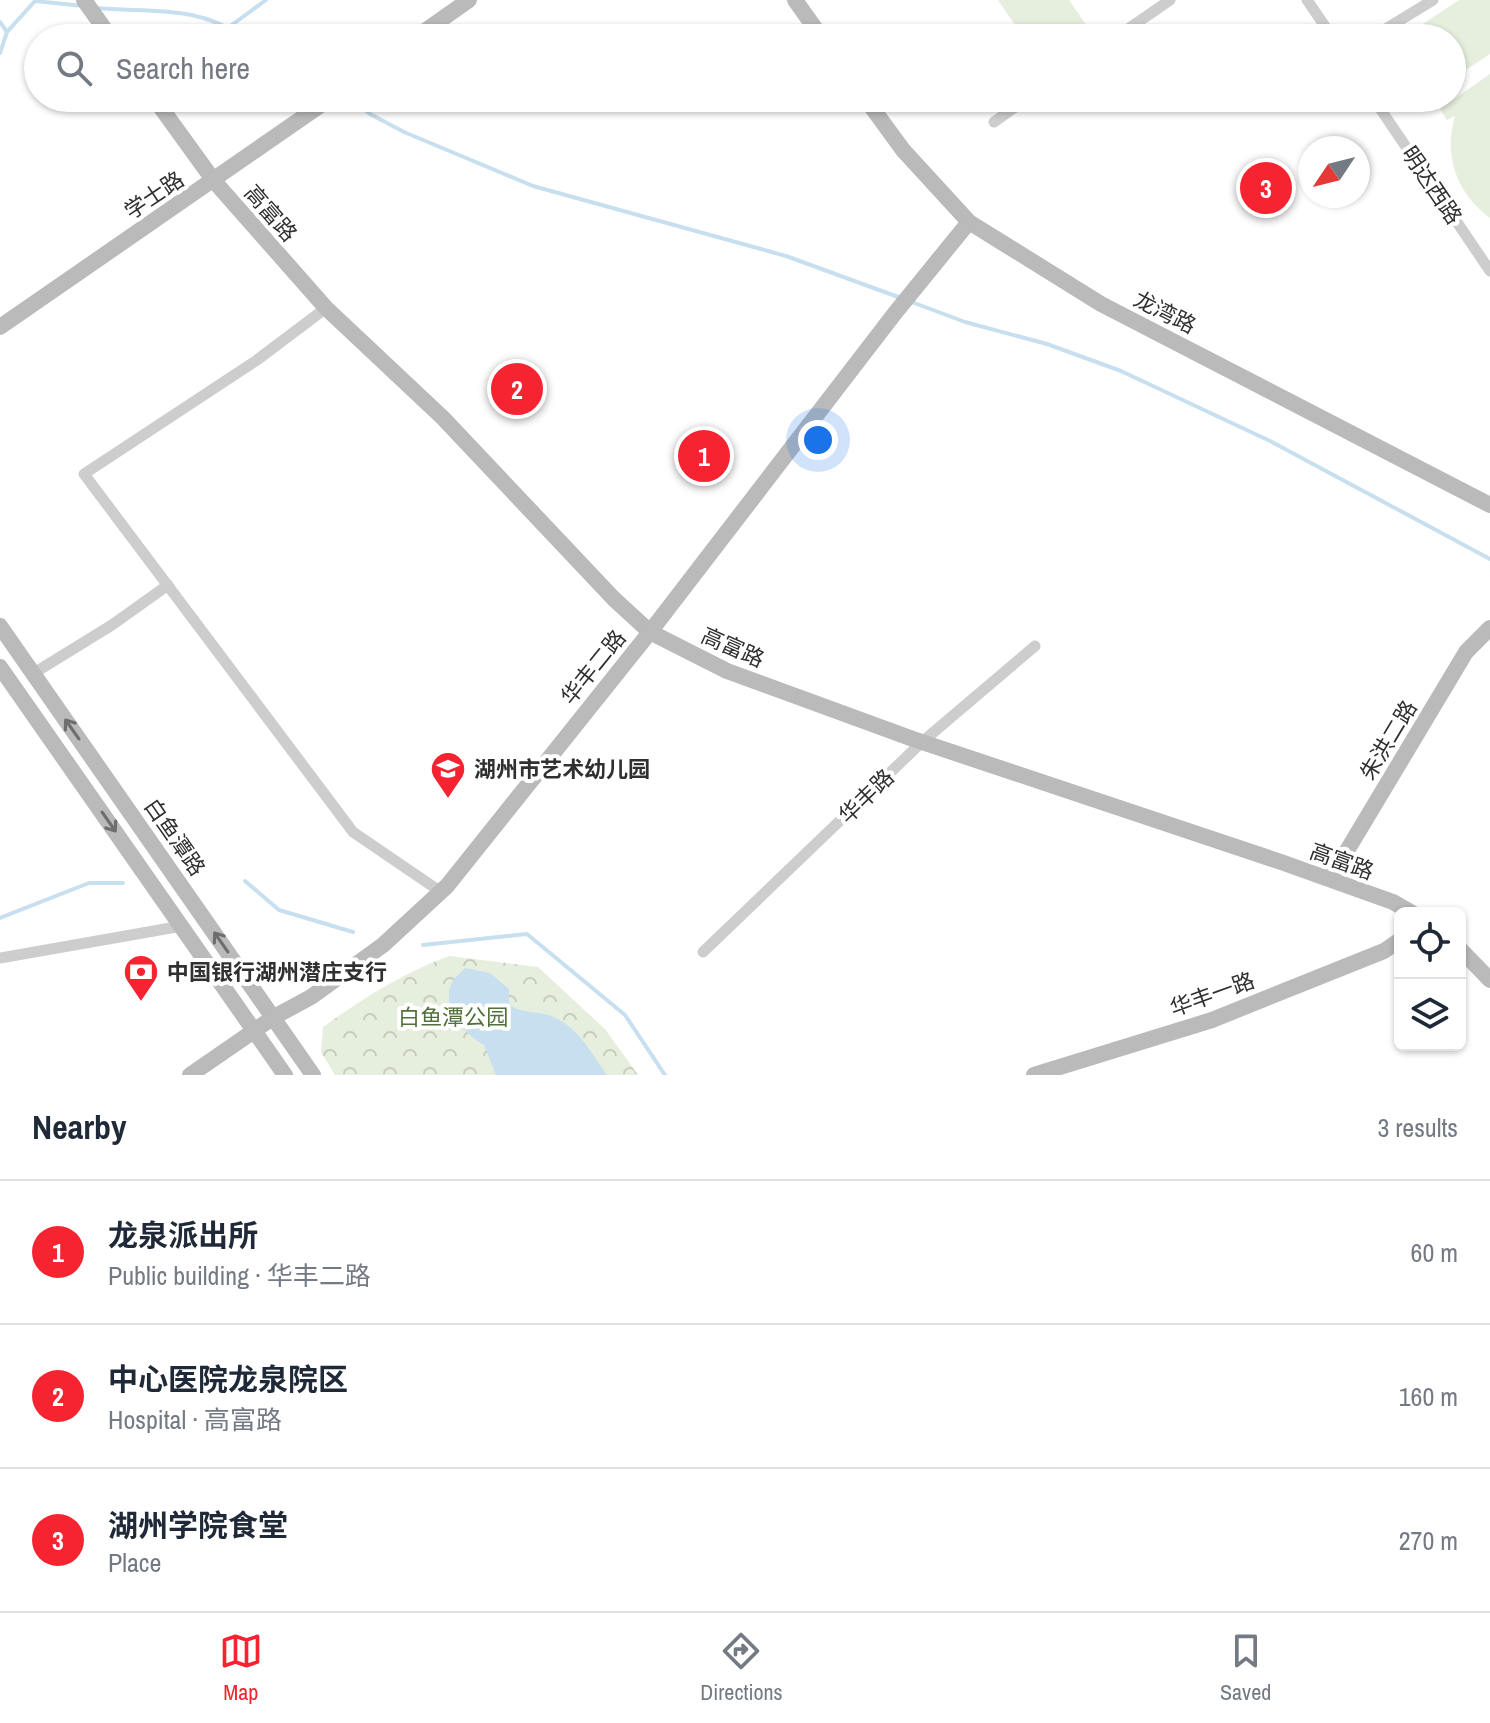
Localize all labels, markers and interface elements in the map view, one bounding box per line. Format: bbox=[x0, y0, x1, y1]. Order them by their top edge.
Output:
search box bbox=[24, 24, 1466, 112]
icon: search bbox=[52, 46, 96, 90]
text: Search here bbox=[116, 48, 250, 88]
north arrow bbox=[1298, 136, 1370, 208]
street label: 明达西路 bbox=[1395, 140, 1469, 230]
pin: 3 bbox=[1240, 158, 1292, 218]
street label: 学士路 bbox=[118, 164, 190, 226]
street label: 高富路 bbox=[238, 178, 304, 248]
street label: 龙湾路 bbox=[1129, 284, 1201, 340]
pin: 2 bbox=[491, 359, 543, 419]
your location bbox=[798, 420, 838, 460]
pin: 1 bbox=[678, 426, 730, 486]
street label: 高富路 bbox=[697, 620, 769, 674]
street label: 华丰二路 bbox=[554, 623, 632, 711]
street label: 朱洪二路 bbox=[1352, 695, 1424, 785]
one-way arrow bbox=[64, 718, 80, 740]
school or university icon: 湖州市艺术幼儿园 bbox=[429, 750, 467, 800]
place label: 湖州市艺术幼儿园 bbox=[474, 754, 650, 784]
street label: 华丰路 bbox=[832, 762, 900, 830]
street label: 白鱼潭路 bbox=[137, 792, 213, 882]
one-way arrow bbox=[101, 811, 117, 833]
street label: 高富路 bbox=[1306, 836, 1378, 886]
map controls bbox=[1394, 907, 1466, 1051]
button: locate bbox=[1394, 907, 1466, 979]
one-way arrow bbox=[213, 931, 229, 953]
bank icon: 中国银行湖州潜庄支行 bbox=[122, 953, 160, 1003]
place label: 中国银行湖州潜庄支行 bbox=[167, 957, 387, 987]
street label: 华丰一路 bbox=[1166, 965, 1258, 1023]
button: layers bbox=[1394, 979, 1466, 1051]
park label: 白鱼潭公园 bbox=[398, 1002, 508, 1032]
text: Nearby bbox=[32, 1104, 127, 1150]
text: 3 results bbox=[1377, 1110, 1458, 1145]
text: 龙泉派出所 bbox=[108, 1215, 258, 1255]
text: 1 bbox=[52, 1235, 64, 1270]
text: 60 m bbox=[1411, 1235, 1458, 1270]
text: Public building · 华丰二路 bbox=[108, 1258, 371, 1293]
text: 中心医院龙泉院区 bbox=[108, 1359, 348, 1399]
text: 2 bbox=[52, 1379, 64, 1414]
text: 160 m bbox=[1399, 1379, 1458, 1414]
text: Hospital · 高富路 bbox=[108, 1402, 282, 1437]
text: 湖州学院食堂 bbox=[108, 1505, 288, 1545]
text: 3 bbox=[52, 1523, 64, 1558]
text: 270 m bbox=[1399, 1523, 1458, 1558]
text: Place bbox=[108, 1545, 161, 1580]
tab: Map bbox=[219, 1629, 263, 1707]
tab: Directions bbox=[700, 1629, 783, 1707]
tab: Saved bbox=[1220, 1629, 1271, 1707]

